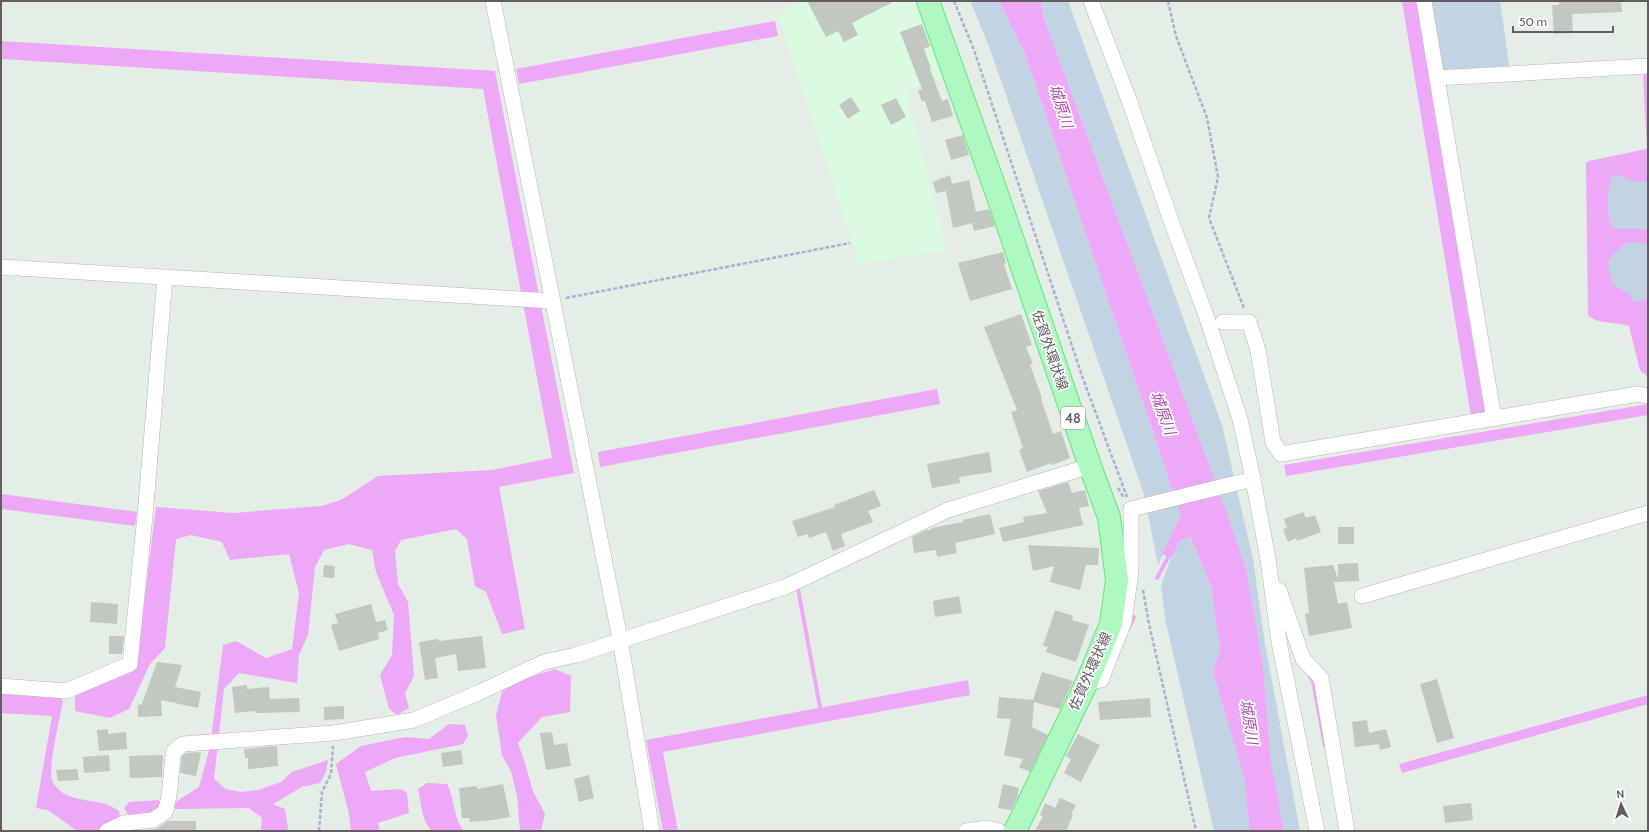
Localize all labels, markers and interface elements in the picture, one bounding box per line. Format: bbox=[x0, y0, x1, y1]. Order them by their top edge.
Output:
scale bar bbox=[1513, 8, 1613, 34]
text: 50 m bbox=[1519, 14, 1547, 29]
water label: 城原川 bbox=[1045, 82, 1077, 132]
street label: 佐賀外環状線 bbox=[1028, 307, 1072, 393]
water label: 城原川 bbox=[1147, 389, 1180, 439]
road number: 48 bbox=[1061, 407, 1085, 429]
street label: 佐賀外環状線 bbox=[1065, 629, 1115, 713]
water label: 城原川 bbox=[1237, 698, 1262, 748]
north arrow bbox=[1601, 784, 1641, 824]
text: N bbox=[1616, 787, 1625, 801]

